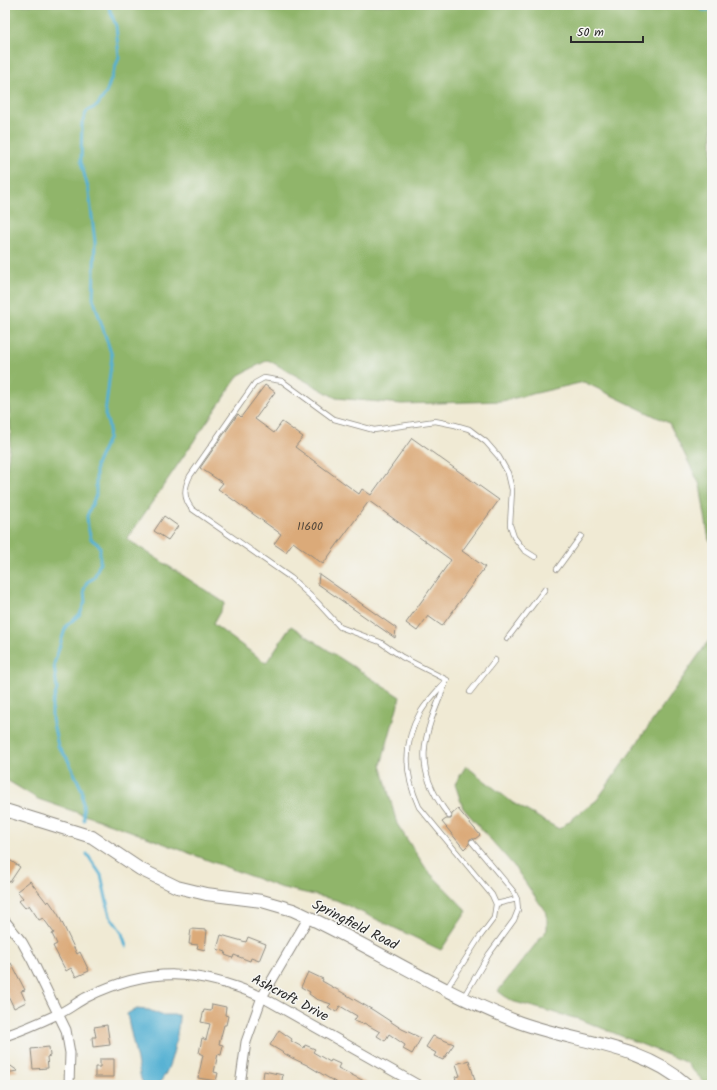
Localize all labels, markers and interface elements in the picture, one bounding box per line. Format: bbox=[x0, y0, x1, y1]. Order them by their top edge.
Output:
scale bar bbox=[571, 18, 643, 44]
text: 50 m bbox=[577, 23, 604, 42]
house number: 11600 bbox=[297, 517, 323, 536]
street label: Springfield Road bbox=[308, 894, 403, 957]
street label: Ashcroft Drive bbox=[247, 968, 333, 1028]

